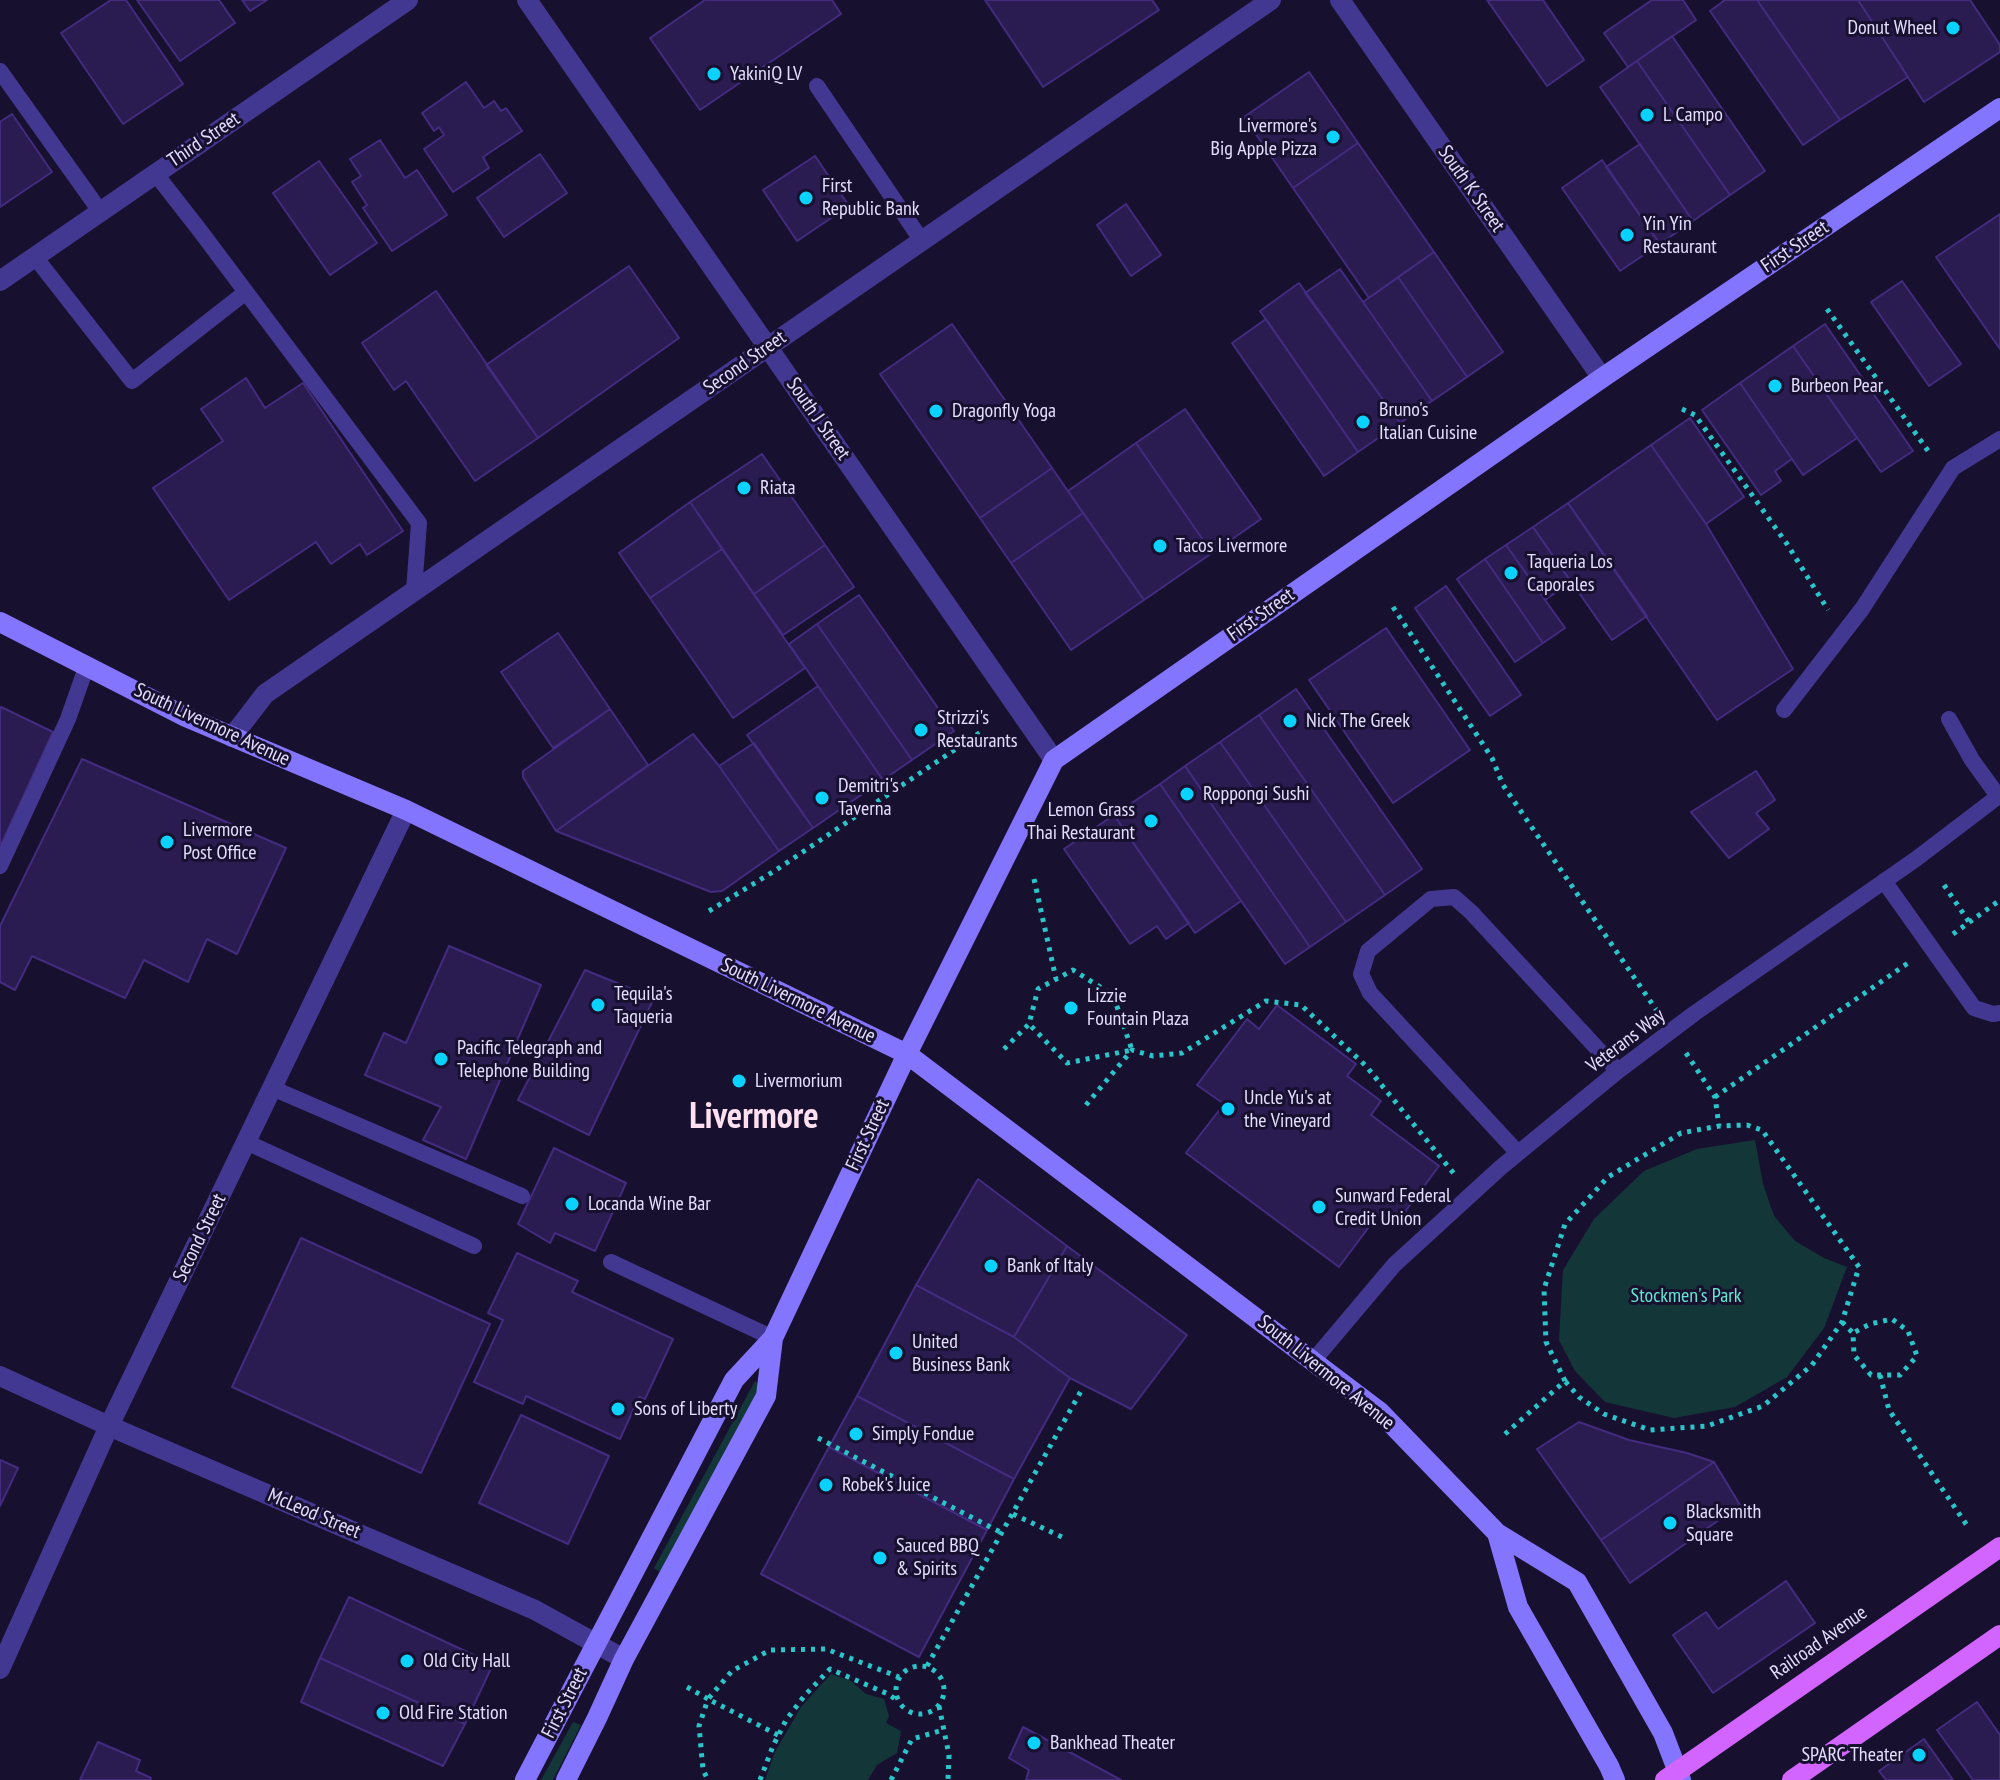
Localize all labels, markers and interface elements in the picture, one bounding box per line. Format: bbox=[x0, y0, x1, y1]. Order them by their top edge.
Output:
place label: Donut Wheel bbox=[1847, 16, 1937, 40]
marker: Donut Wheel bbox=[1944, 19, 1962, 37]
place label: YakiniQ LV bbox=[730, 62, 802, 86]
marker: YakiniQ LV bbox=[705, 65, 723, 83]
place label: L Campo bbox=[1663, 103, 1723, 127]
marker: L Campo bbox=[1638, 106, 1656, 124]
street label: Third Street bbox=[163, 107, 245, 173]
place label: Livermore's Big Apple Pizza bbox=[1211, 114, 1317, 161]
marker: Livermore's Big Apple Pizza bbox=[1324, 128, 1342, 146]
street label: South K Street bbox=[1433, 141, 1509, 237]
place label: First Republic Bank bbox=[822, 174, 919, 221]
marker: First Republic Bank bbox=[797, 189, 815, 207]
place label: Yin Yin Restaurant bbox=[1643, 212, 1717, 259]
street label: First Street bbox=[1757, 216, 1833, 278]
marker: Yin Yin Restaurant bbox=[1618, 226, 1636, 244]
street label: Second Street bbox=[699, 326, 791, 400]
street label: South J Street bbox=[781, 373, 855, 465]
place label: Burbeon Pear bbox=[1791, 374, 1883, 398]
marker: Burbeon Pear bbox=[1766, 377, 1784, 395]
place label: Bruno's Italian Cuisine bbox=[1379, 398, 1477, 445]
place label: Dragonfly Yoga bbox=[952, 399, 1056, 423]
marker: Dragonfly Yoga bbox=[927, 402, 945, 420]
marker: Bruno's Italian Cuisine bbox=[1354, 413, 1372, 431]
place label: Riata bbox=[760, 476, 795, 500]
marker: Riata bbox=[735, 479, 753, 497]
place label: Tacos Livermore bbox=[1176, 534, 1287, 558]
marker: Tacos Livermore bbox=[1151, 537, 1169, 555]
place label: Taqueria Los Caporales bbox=[1527, 550, 1613, 597]
marker: Taqueria Los Caporales bbox=[1502, 564, 1520, 582]
street label: First Street bbox=[1223, 583, 1299, 647]
street label: South Livermore Avenue bbox=[130, 678, 294, 772]
place label: Strizzi's Restaurants bbox=[937, 706, 1018, 753]
place label: Nick The Greek bbox=[1306, 709, 1410, 733]
marker: Nick The Greek bbox=[1281, 712, 1299, 730]
marker: Strizzi's Restaurants bbox=[912, 721, 930, 739]
place label: Demitri's Taverna bbox=[838, 774, 899, 821]
place label: Roppongi Sushi bbox=[1203, 782, 1310, 806]
marker: Roppongi Sushi bbox=[1178, 785, 1196, 803]
marker: Demitri's Taverna bbox=[813, 789, 831, 807]
place label: Lemon Grass Thai Restaurant bbox=[1027, 798, 1135, 845]
marker: Lemon Grass Thai Restaurant bbox=[1142, 812, 1160, 830]
place label: Livermore Post Office bbox=[183, 818, 256, 865]
marker: Livermore Post Office bbox=[158, 833, 176, 851]
street label: South Livermore Avenue bbox=[717, 953, 879, 1049]
place label: Tequila's Taqueria bbox=[614, 982, 673, 1029]
place label: Lizzie Fountain Plaza bbox=[1087, 984, 1189, 1031]
marker: Tequila's Taqueria bbox=[589, 996, 607, 1014]
marker: Lizzie Fountain Plaza bbox=[1062, 999, 1080, 1017]
street label: Veterans Way bbox=[1582, 1004, 1670, 1078]
place label: Pacific Telegraph and Telephone Building bbox=[457, 1036, 602, 1083]
marker: Pacific Telegraph and Telephone Building bbox=[432, 1050, 450, 1068]
place label: Livermorium bbox=[755, 1069, 842, 1093]
marker: Livermorium bbox=[730, 1072, 748, 1090]
place label: Uncle Yu's at the Vineyard bbox=[1244, 1086, 1331, 1133]
street label: First Street bbox=[841, 1095, 895, 1175]
district label: Livermore bbox=[689, 1096, 819, 1140]
marker: Uncle Yu's at the Vineyard bbox=[1219, 1100, 1237, 1118]
place label: Sunward Federal Credit Union bbox=[1335, 1184, 1451, 1231]
street label: Second Street bbox=[168, 1190, 232, 1286]
place label: Locanda Wine Bar bbox=[588, 1192, 711, 1216]
marker: Locanda Wine Bar bbox=[563, 1195, 581, 1213]
marker: Sunward Federal Credit Union bbox=[1310, 1198, 1328, 1216]
place label: Bank of Italy bbox=[1007, 1254, 1093, 1278]
marker: Bank of Italy bbox=[982, 1257, 1000, 1275]
park label: Stockmen's Park bbox=[1631, 1284, 1741, 1308]
street label: South Livermore Avenue bbox=[1253, 1311, 1399, 1435]
place label: United Business Bank bbox=[912, 1330, 1010, 1377]
marker: United Business Bank bbox=[887, 1344, 905, 1362]
place label: Sons of Liberty bbox=[634, 1397, 737, 1421]
marker: Sons of Liberty bbox=[609, 1400, 627, 1418]
place label: Simply Fondue bbox=[872, 1422, 974, 1446]
marker: Simply Fondue bbox=[847, 1425, 865, 1443]
place label: Robek's Juice bbox=[842, 1473, 931, 1497]
marker: Robek's Juice bbox=[817, 1476, 835, 1494]
street label: McLeod Street bbox=[264, 1484, 364, 1544]
place label: Blacksmith Square bbox=[1686, 1500, 1761, 1547]
marker: Blacksmith Square bbox=[1661, 1514, 1679, 1532]
place label: Sauced BBQ & Spirits bbox=[896, 1534, 979, 1581]
marker: Sauced BBQ & Spirits bbox=[871, 1549, 889, 1567]
street label: Railroad Avenue bbox=[1766, 1601, 1872, 1685]
place label: Old City Hall bbox=[423, 1649, 510, 1673]
marker: Old City Hall bbox=[398, 1652, 416, 1670]
street label: First Street bbox=[537, 1664, 593, 1742]
place label: Old Fire Station bbox=[399, 1701, 507, 1725]
marker: Old Fire Station bbox=[374, 1704, 392, 1722]
place label: Bankhead Theater bbox=[1050, 1731, 1175, 1755]
marker: Bankhead Theater bbox=[1025, 1734, 1043, 1752]
place label: SPARC Theater bbox=[1802, 1743, 1903, 1767]
marker: SPARC Theater bbox=[1910, 1746, 1928, 1764]

